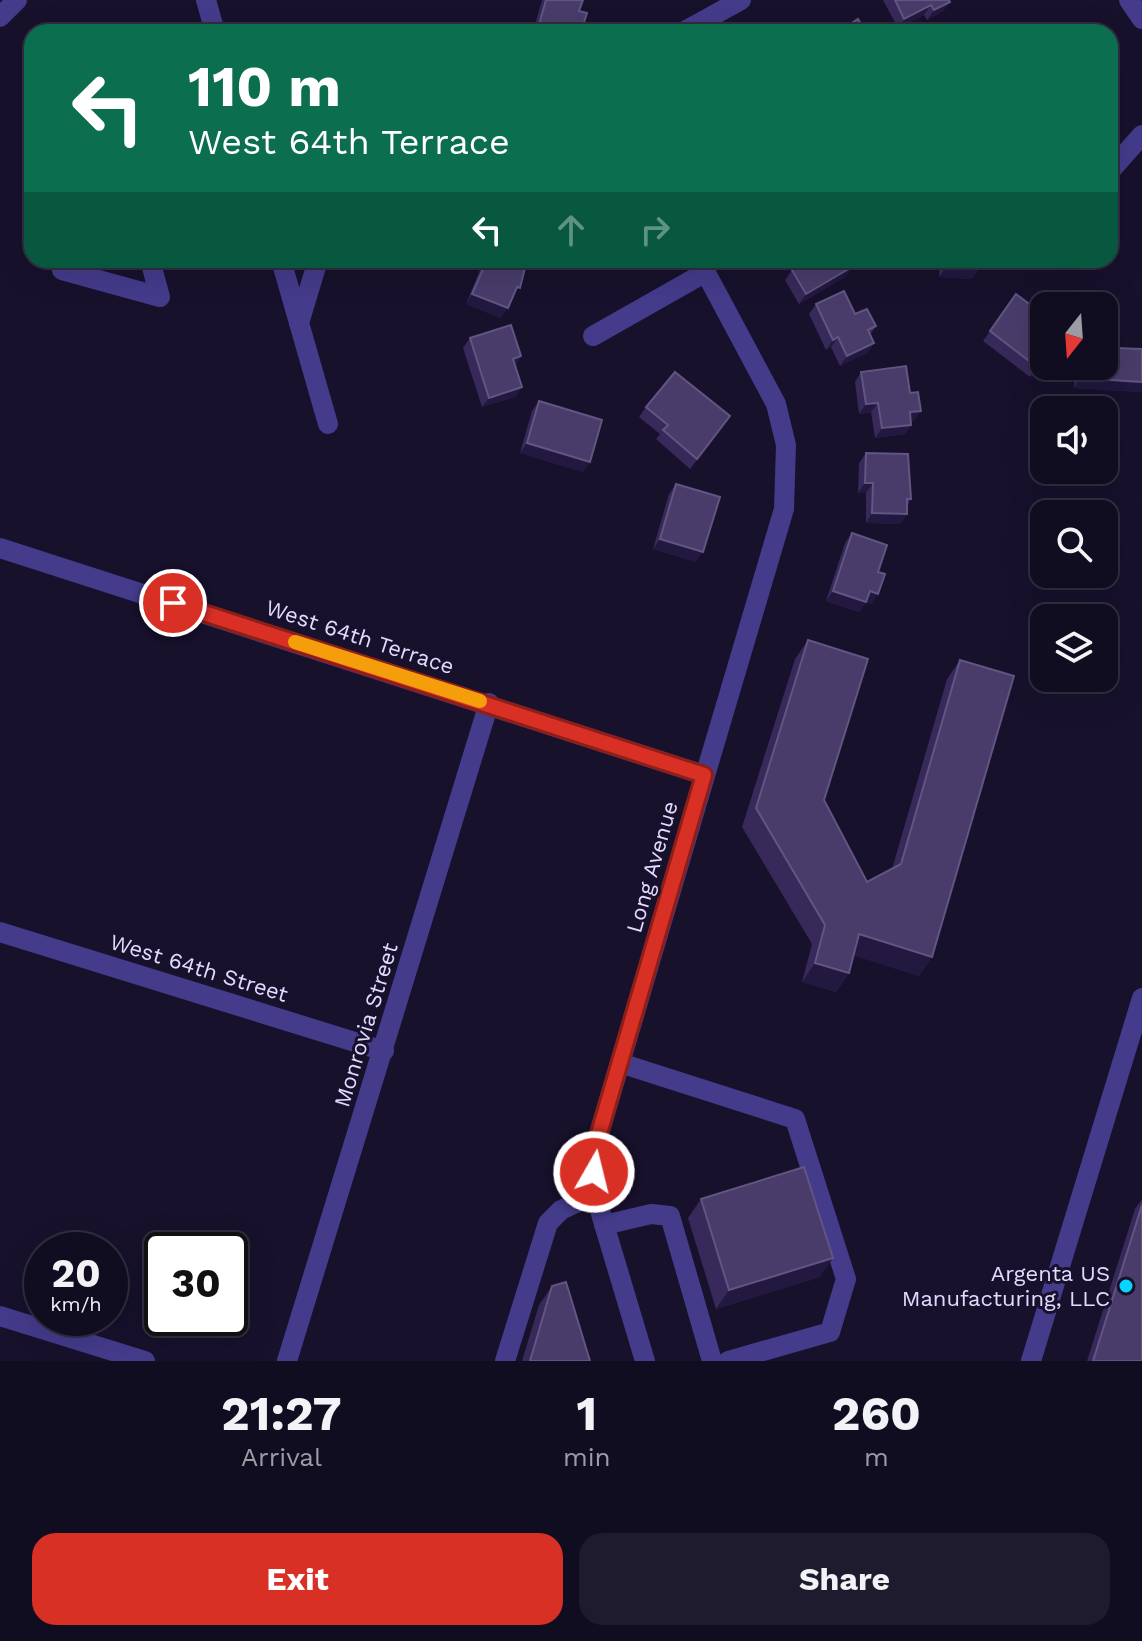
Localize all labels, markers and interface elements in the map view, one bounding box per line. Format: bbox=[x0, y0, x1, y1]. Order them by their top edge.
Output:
text: 110 m bbox=[188, 54, 341, 120]
icon: left bbox=[56, 56, 160, 160]
text: West 64th Terrace bbox=[188, 121, 510, 163]
icon: left bbox=[465, 208, 509, 252]
icon: ahead bbox=[549, 208, 593, 252]
icon: right bbox=[633, 208, 677, 252]
north arrow bbox=[1030, 292, 1118, 380]
map controls bbox=[1030, 292, 1118, 692]
button: sound bbox=[1030, 396, 1118, 484]
button: search bbox=[1030, 500, 1118, 588]
pin bbox=[139, 569, 207, 637]
icon: arrive bbox=[151, 581, 195, 625]
street label: West 64th Terrace bbox=[263, 595, 457, 679]
button: layers bbox=[1030, 604, 1118, 692]
street label: Long Avenue bbox=[621, 798, 683, 936]
street label: West 64th Street bbox=[107, 929, 291, 1007]
street label: Monrovia Street bbox=[329, 940, 403, 1110]
position arrow bbox=[552, 1130, 636, 1214]
speed limit sign: 30 bbox=[144, 1232, 248, 1336]
text: 20 bbox=[51, 1250, 101, 1297]
place label: Argenta US Manufacturing, LLC bbox=[902, 1261, 1110, 1311]
marker: Argenta US Manufacturing, LLC bbox=[1117, 1277, 1135, 1295]
text: km/h bbox=[50, 1292, 102, 1316]
text: 21:27 bbox=[221, 1385, 342, 1442]
text: 1 bbox=[576, 1385, 597, 1442]
text: 260 bbox=[832, 1385, 921, 1442]
text: Arrival bbox=[241, 1442, 322, 1472]
text: min bbox=[563, 1442, 611, 1472]
text: m bbox=[864, 1442, 889, 1472]
button: Exit bbox=[32, 1533, 563, 1625]
button: Share bbox=[579, 1533, 1110, 1625]

